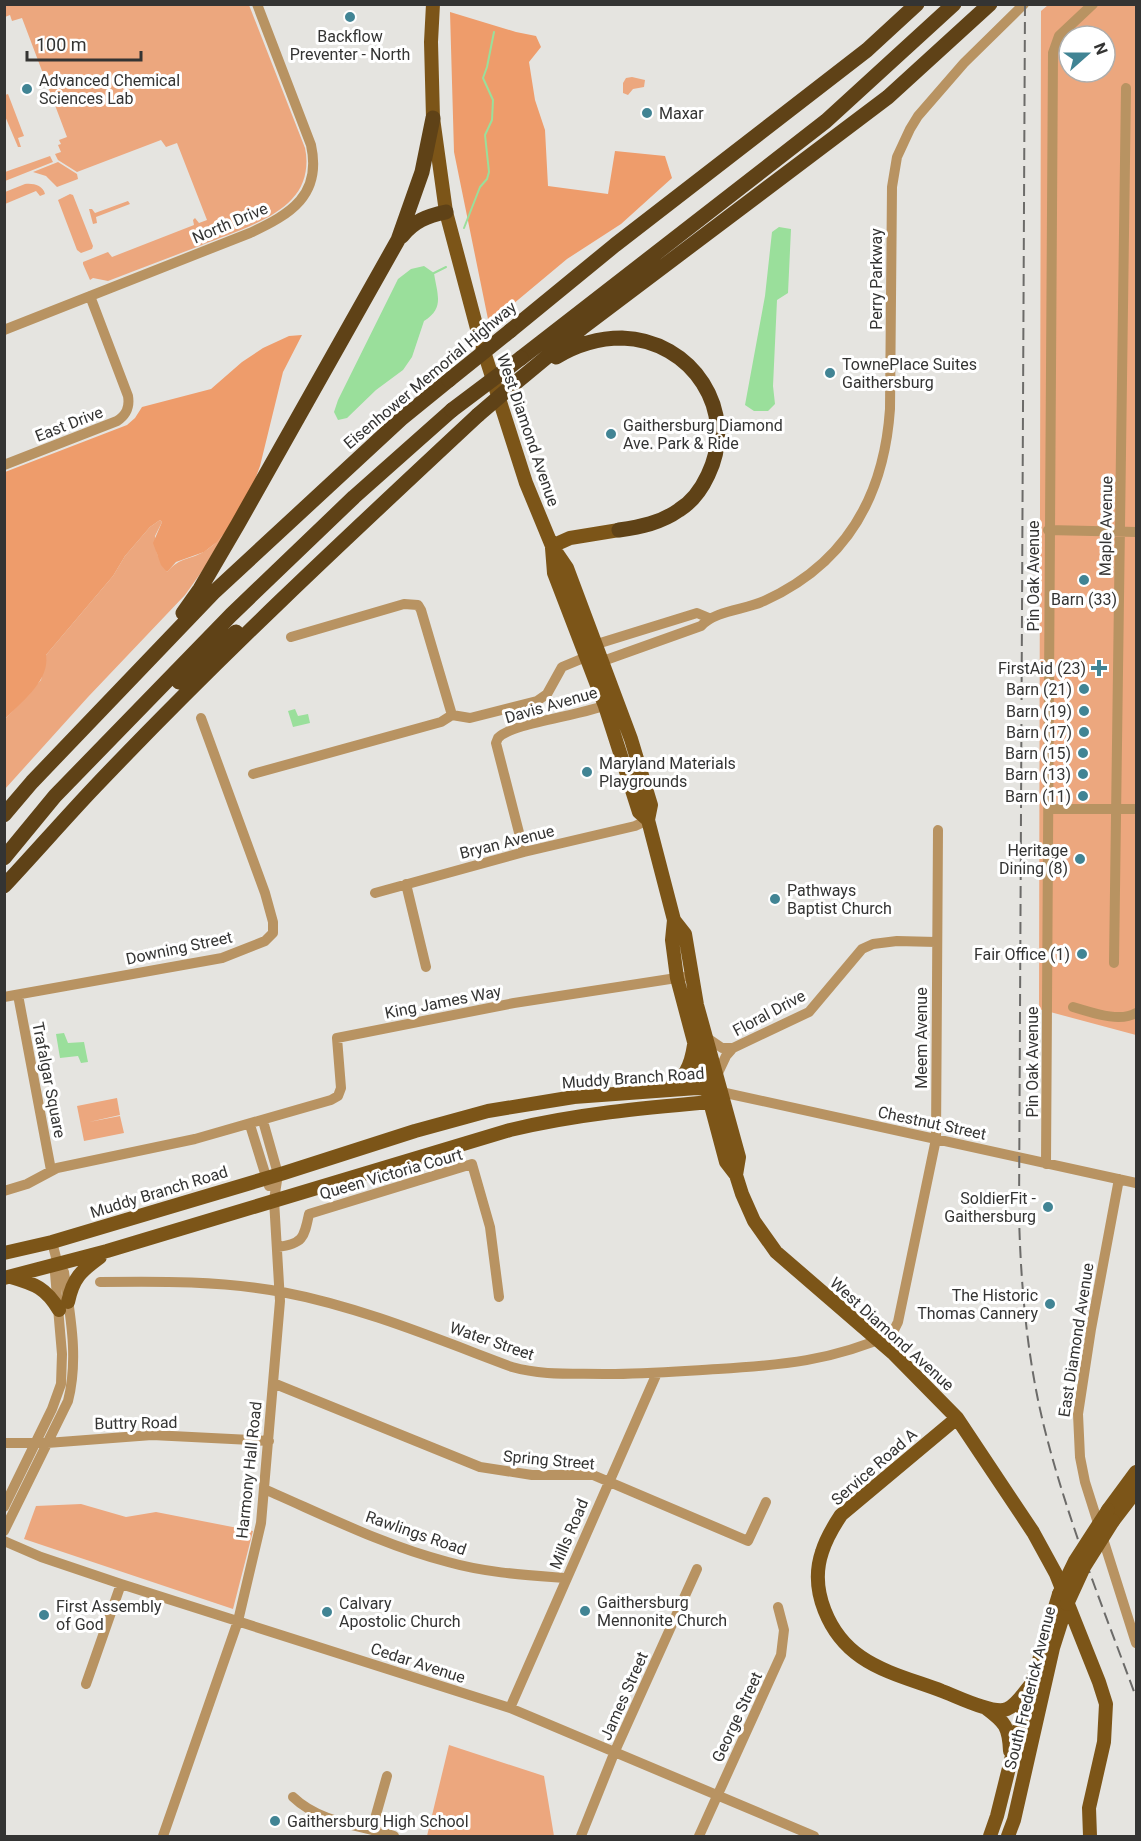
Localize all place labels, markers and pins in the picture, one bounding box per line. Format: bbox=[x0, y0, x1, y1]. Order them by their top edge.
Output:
marker: Backflow Preventer - North bbox=[343, 10, 357, 24]
place label: Backflow Preventer - North bbox=[290, 27, 410, 64]
place label: Advanced Chemical Sciences Lab bbox=[39, 71, 180, 108]
marker: Advanced Chemical Sciences Lab bbox=[20, 82, 34, 96]
place label: Maxar bbox=[659, 104, 704, 123]
marker: Maxar bbox=[640, 106, 654, 120]
place label: TownePlace Suites Gaithersburg bbox=[842, 355, 977, 392]
marker: TownePlace Suites Gaithersburg bbox=[823, 366, 837, 380]
place label: Gaithersburg Diamond Ave. Park & Ride bbox=[623, 416, 783, 453]
marker: Gaithersburg Diamond Ave. Park & Ride bbox=[604, 427, 618, 441]
marker: Barn (33) bbox=[1077, 573, 1091, 587]
place label: Barn (33) bbox=[1051, 590, 1117, 609]
place label: FirstAid (23) bbox=[998, 659, 1086, 678]
marker: FirstAid (23) bbox=[1090, 659, 1108, 677]
place label: Barn (21) bbox=[1006, 680, 1072, 699]
marker: Barn (21) bbox=[1077, 682, 1091, 696]
place label: Barn (19) bbox=[1006, 702, 1072, 721]
marker: Barn (19) bbox=[1077, 704, 1091, 718]
place label: Barn (17) bbox=[1006, 723, 1072, 742]
marker: Barn (17) bbox=[1077, 725, 1091, 739]
place label: Barn (15) bbox=[1005, 744, 1071, 763]
marker: Barn (15) bbox=[1076, 746, 1090, 760]
place label: Maryland Materials Playgrounds bbox=[599, 754, 736, 791]
marker: Maryland Materials Playgrounds bbox=[580, 765, 594, 779]
place label: Barn (13) bbox=[1005, 765, 1071, 784]
marker: Barn (13) bbox=[1076, 767, 1090, 781]
place label: Barn (11) bbox=[1005, 787, 1071, 806]
marker: Barn (11) bbox=[1076, 789, 1090, 803]
place label: Heritage Dining (8) bbox=[999, 841, 1068, 878]
marker: Heritage Dining (8) bbox=[1073, 852, 1087, 866]
place label: Pathways Baptist Church bbox=[787, 881, 892, 918]
marker: Pathways Baptist Church bbox=[768, 892, 782, 906]
place label: Fair Office (1) bbox=[974, 945, 1070, 964]
marker: Fair Office (1) bbox=[1075, 947, 1089, 961]
place label: SoldierFit - Gaithersburg bbox=[944, 1189, 1037, 1226]
marker: SoldierFit - Gaithersburg bbox=[1041, 1200, 1055, 1214]
place label: The Historic Thomas Cannery bbox=[917, 1286, 1038, 1323]
marker: The Historic Thomas Cannery bbox=[1043, 1297, 1057, 1311]
place label: Gaithersburg Mennonite Church bbox=[597, 1593, 727, 1630]
place label: Calvary Apostolic Church bbox=[339, 1594, 461, 1631]
place label: First Assembly of God bbox=[56, 1597, 162, 1634]
marker: Gaithersburg Mennonite Church bbox=[578, 1604, 592, 1618]
marker: Calvary Apostolic Church bbox=[320, 1605, 334, 1619]
marker: First Assembly of God bbox=[37, 1608, 51, 1622]
place label: Gaithersburg High School bbox=[287, 1812, 469, 1831]
marker: Gaithersburg High School bbox=[268, 1814, 282, 1828]

